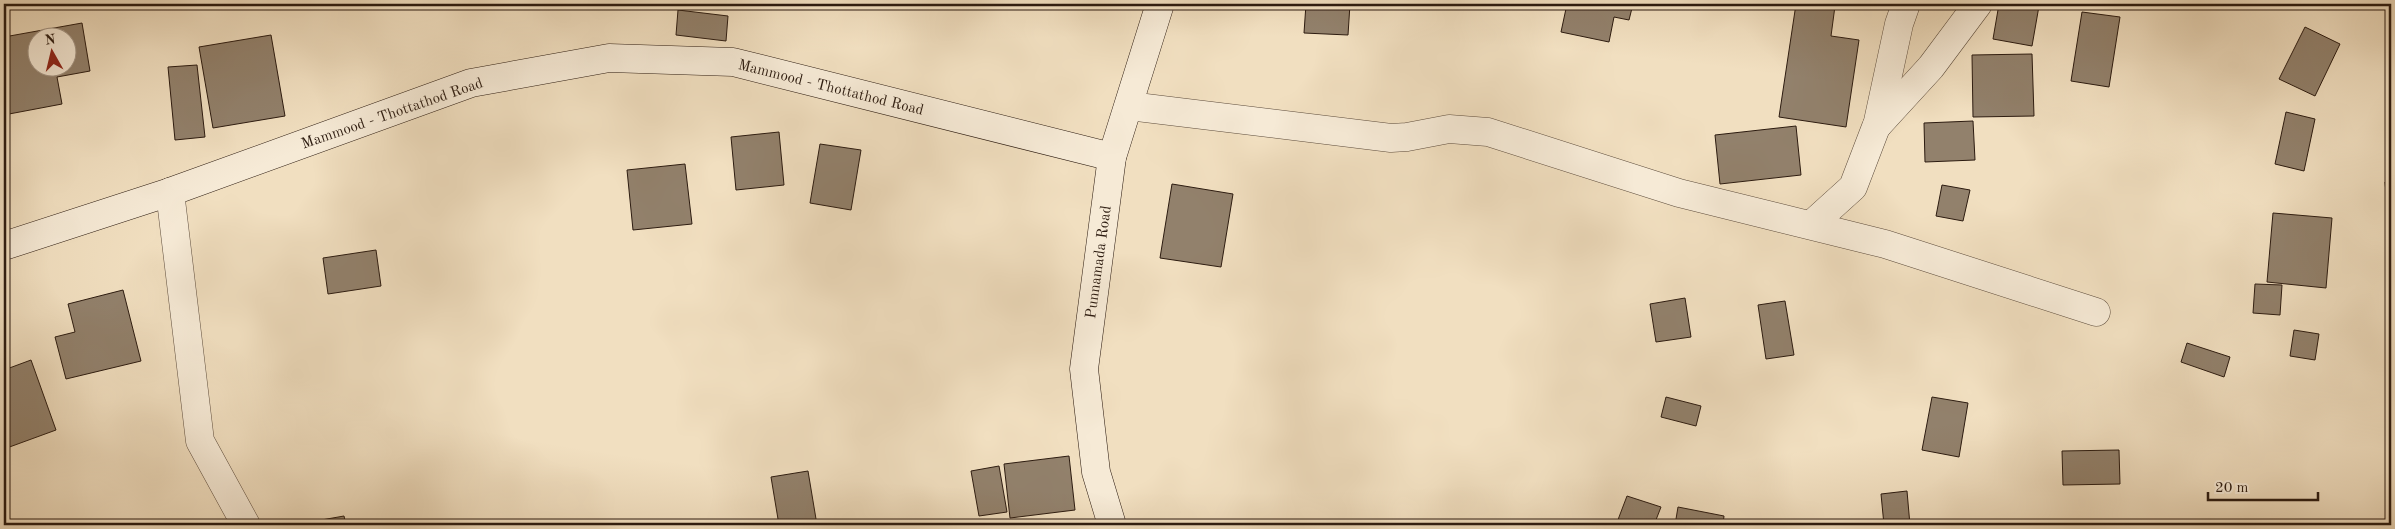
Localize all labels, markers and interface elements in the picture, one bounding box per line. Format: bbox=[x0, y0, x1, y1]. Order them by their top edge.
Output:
north arrow bbox=[28, 28, 78, 78]
text: N bbox=[44, 32, 57, 48]
street label: Mammood - Thottathod Road bbox=[736, 58, 925, 119]
street label: Mammood - Thottathod Road bbox=[300, 76, 485, 153]
street label: Punnamada Road bbox=[1084, 205, 1115, 320]
scale bar bbox=[2208, 469, 2318, 501]
text: 20 m bbox=[2215, 481, 2249, 496]

